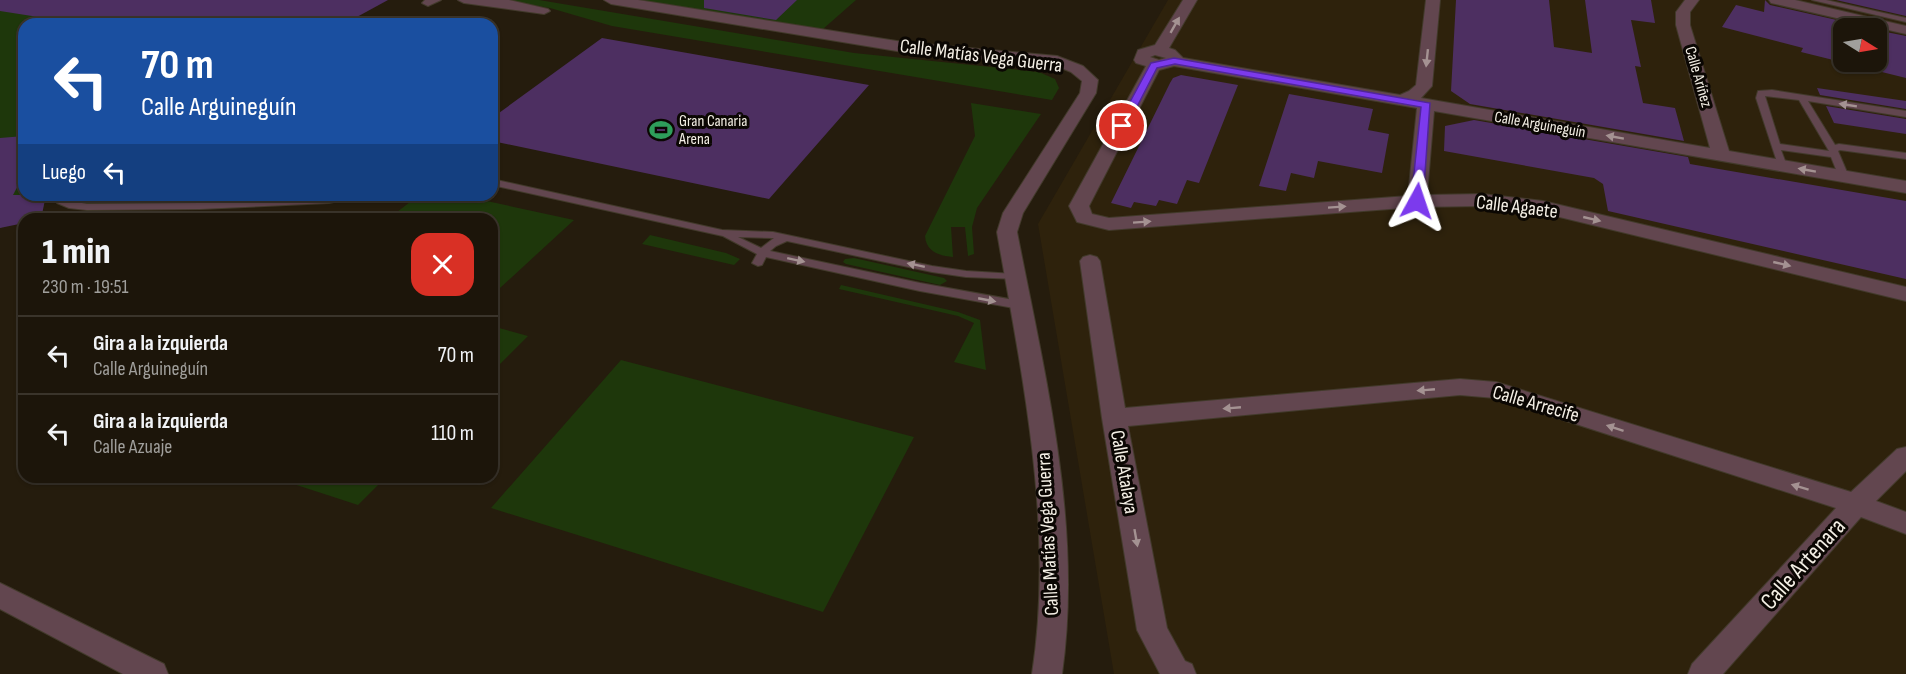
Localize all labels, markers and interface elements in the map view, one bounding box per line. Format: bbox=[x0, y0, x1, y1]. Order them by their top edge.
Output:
one-way arrow bbox=[1170, 16, 1180, 33]
north arrow bbox=[1833, 18, 1887, 72]
map controls bbox=[1833, 18, 1887, 72]
street label: Calle Matías Vega Guerra bbox=[898, 34, 1064, 78]
text: 70 m bbox=[141, 40, 214, 91]
icon: left bbox=[42, 42, 120, 120]
street label: Calle Aríñez bbox=[1680, 44, 1716, 110]
one-way arrow bbox=[1422, 48, 1432, 67]
text: Calle Arguineguín bbox=[141, 91, 296, 123]
pin bbox=[1096, 100, 1147, 151]
one-way arrow bbox=[1839, 100, 1858, 109]
street label: Calle Arguineguín bbox=[1493, 108, 1587, 142]
icon: arrive bbox=[1105, 109, 1138, 142]
place label: Gran Canaria Arena bbox=[678, 112, 747, 149]
sports icon: Gran Canaria Arena bbox=[648, 117, 674, 143]
one-way arrow bbox=[1605, 133, 1624, 142]
icon: left bbox=[98, 156, 131, 189]
text: Luego bbox=[42, 159, 86, 186]
one-way arrow bbox=[1797, 165, 1816, 174]
position arrow bbox=[1385, 169, 1449, 233]
street label: Calle Agaete bbox=[1475, 190, 1559, 224]
one-way arrow bbox=[1327, 203, 1346, 212]
one-way arrow bbox=[1583, 215, 1602, 225]
one-way arrow bbox=[1133, 217, 1152, 227]
text: 1 min bbox=[42, 231, 110, 274]
button: close bbox=[411, 233, 474, 296]
one-way arrow bbox=[787, 255, 805, 265]
one-way arrow bbox=[906, 260, 925, 269]
one-way arrow bbox=[1773, 260, 1791, 270]
text: 230 m · 19:51 bbox=[42, 275, 129, 299]
one-way arrow bbox=[977, 296, 996, 305]
text: Gira a la izquierda bbox=[93, 330, 228, 357]
icon: left bbox=[42, 339, 75, 372]
text: 70 m bbox=[438, 342, 474, 369]
text: Calle Arguineguín bbox=[93, 357, 208, 381]
street label: Calle Arrecife bbox=[1490, 380, 1582, 428]
one-way arrow bbox=[1416, 385, 1435, 395]
one-way arrow bbox=[1222, 403, 1241, 413]
text: Gira a la izquierda bbox=[93, 408, 228, 435]
icon: left bbox=[42, 417, 75, 450]
text: 110 m bbox=[431, 420, 474, 447]
one-way arrow bbox=[1606, 423, 1624, 433]
street label: Calle Atalaya bbox=[1105, 428, 1143, 516]
text: Calle Azuaje bbox=[93, 435, 172, 459]
street label: Calle Matías Vega Guerra bbox=[1032, 452, 1064, 616]
one-way arrow bbox=[1791, 482, 1809, 491]
street label: Calle Artenara bbox=[1754, 512, 1852, 616]
one-way arrow bbox=[1131, 529, 1140, 548]

